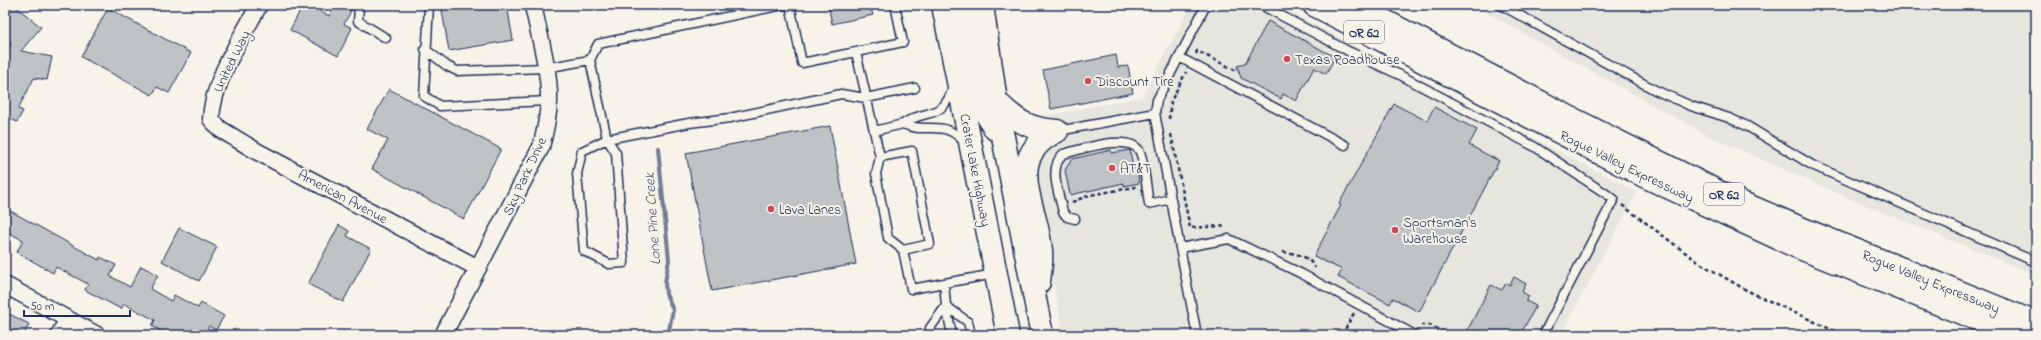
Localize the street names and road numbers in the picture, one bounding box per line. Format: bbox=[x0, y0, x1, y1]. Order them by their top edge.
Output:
road number: OR 62 bbox=[1344, 21, 1384, 43]
street label: United Way bbox=[208, 27, 257, 97]
street label: Crater Lake Highway bbox=[952, 112, 996, 229]
street label: Rogue Valley Expressway bbox=[1555, 126, 1697, 210]
street label: Sky Park Drive bbox=[498, 133, 554, 220]
street label: American Avenue bbox=[294, 165, 391, 230]
road number: OR 62 bbox=[1704, 183, 1744, 205]
street label: Rogue Valley Expressway bbox=[1858, 245, 2003, 321]

